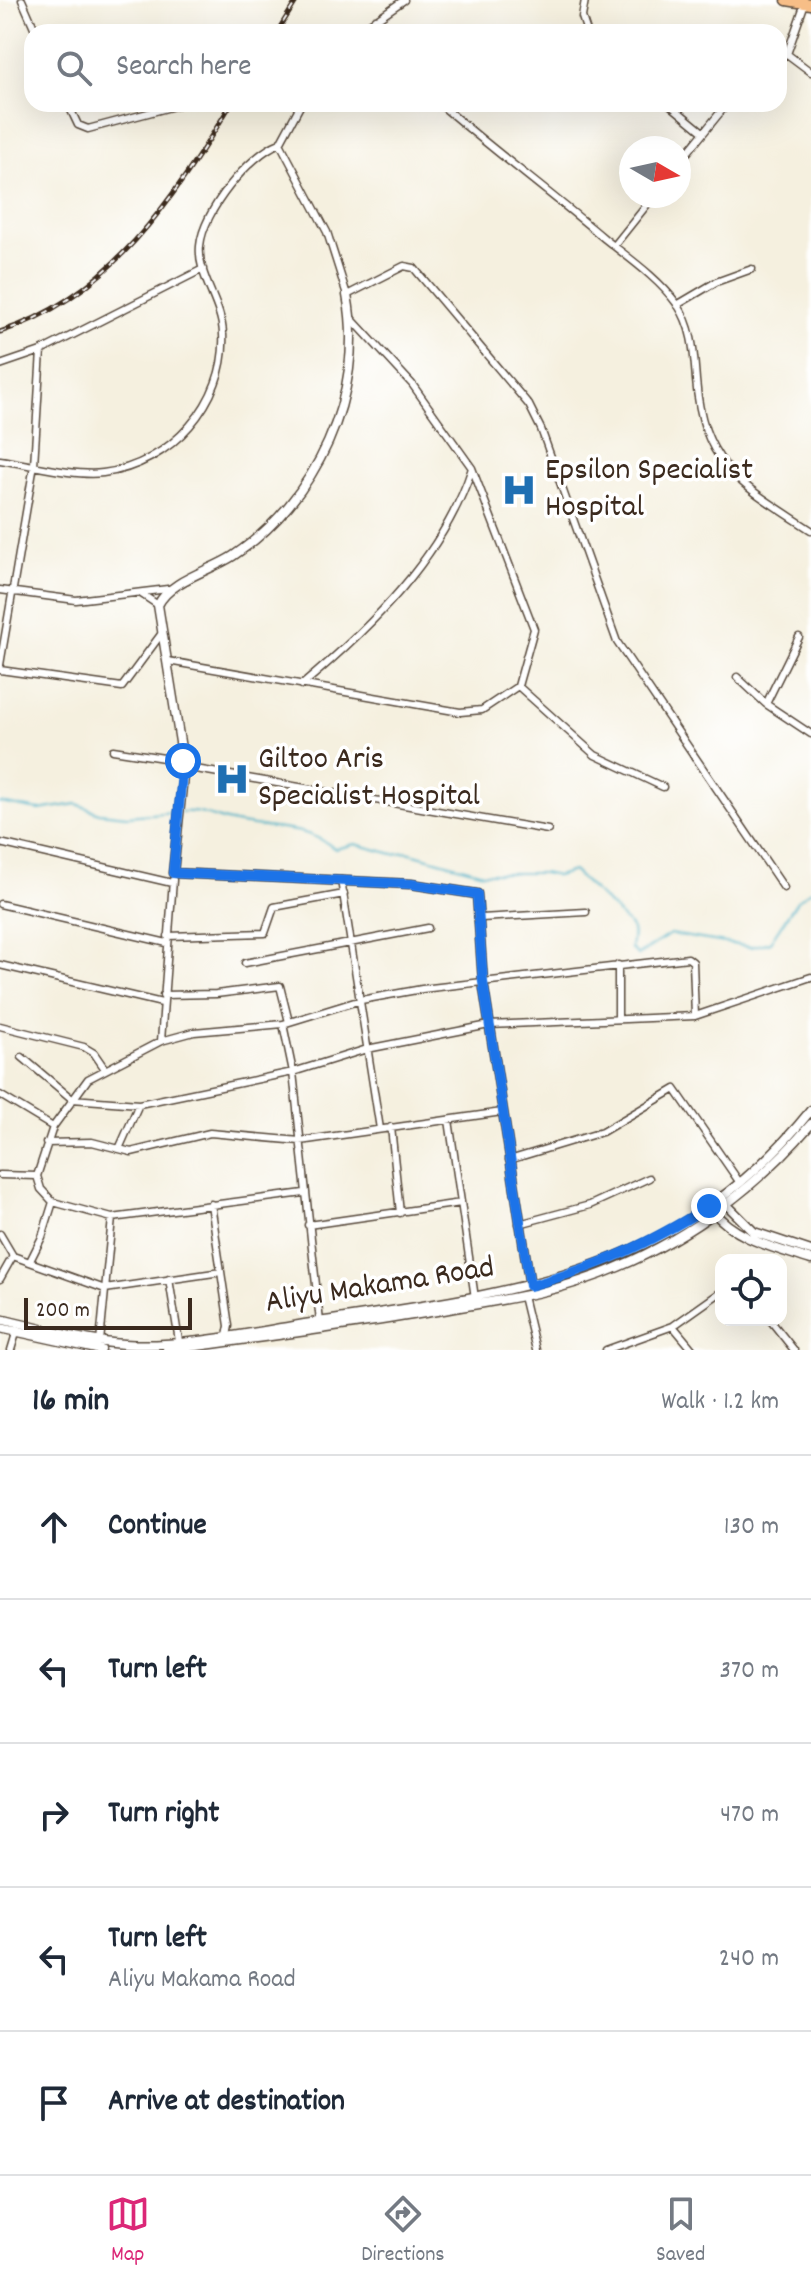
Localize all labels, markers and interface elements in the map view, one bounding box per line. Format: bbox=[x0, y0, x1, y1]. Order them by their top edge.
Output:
search box bbox=[24, 24, 787, 112]
icon: search bbox=[52, 46, 96, 90]
text: Search here bbox=[116, 47, 252, 90]
north arrow bbox=[619, 136, 691, 208]
place label: Epsilon Specialist Hospital bbox=[545, 449, 753, 532]
hospital icon: Epsilon Specialist Hospital bbox=[500, 471, 538, 509]
place label: Giltoo Aris Specialist Hospital bbox=[258, 738, 480, 821]
route start bbox=[165, 743, 201, 779]
hospital icon: Giltoo Aris Specialist Hospital bbox=[213, 760, 251, 798]
route end bbox=[691, 1188, 727, 1224]
street label: Aliyu Makama Road bbox=[262, 1246, 498, 1328]
map controls bbox=[715, 1254, 787, 1326]
button: locate bbox=[715, 1254, 787, 1326]
scale bar bbox=[24, 1294, 192, 1330]
text: 200 m bbox=[36, 1296, 90, 1327]
text: 16 min bbox=[32, 1378, 109, 1427]
text: Walk · 1.2 km bbox=[661, 1384, 779, 1421]
icon: ahead bbox=[32, 1505, 76, 1549]
text: Continue bbox=[108, 1506, 207, 1549]
text: 130 m bbox=[724, 1509, 779, 1546]
icon: left bbox=[32, 1649, 76, 1693]
text: Turn left bbox=[108, 1650, 207, 1693]
text: 370 m bbox=[720, 1653, 779, 1690]
icon: right bbox=[32, 1793, 76, 1837]
text: Turn right bbox=[108, 1794, 219, 1837]
text: 470 m bbox=[720, 1797, 779, 1834]
text: Turn left bbox=[108, 1919, 207, 1962]
icon: left bbox=[32, 1937, 76, 1981]
text: 240 m bbox=[719, 1941, 779, 1978]
text: Aliyu Makama Road bbox=[108, 1962, 296, 1999]
icon: arrive bbox=[32, 2081, 76, 2125]
text: Arrive at destination bbox=[108, 2082, 345, 2125]
tab: Map bbox=[106, 2192, 150, 2271]
tab: Directions bbox=[361, 2192, 445, 2271]
tab: Saved bbox=[656, 2192, 705, 2271]

